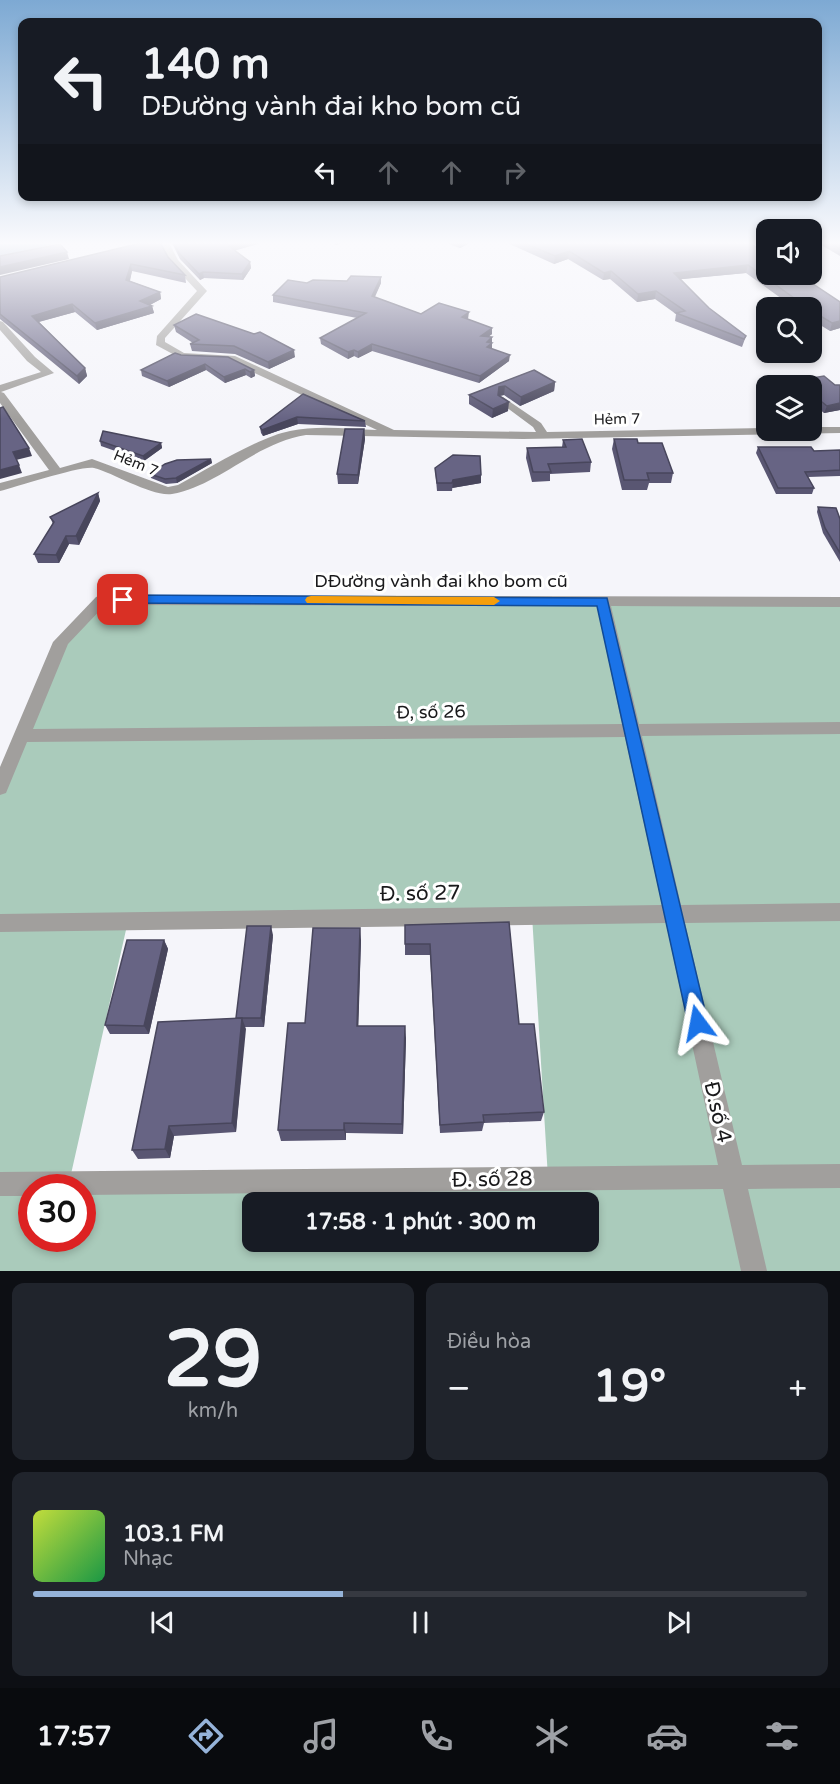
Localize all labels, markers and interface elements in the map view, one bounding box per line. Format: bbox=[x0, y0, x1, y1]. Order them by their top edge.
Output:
text: 140 m bbox=[141, 39, 270, 90]
icon: left bbox=[42, 42, 120, 120]
text: DĐường vành đai kho bom cũ bbox=[141, 90, 521, 123]
icon: left bbox=[309, 156, 342, 189]
icon: ahead bbox=[372, 156, 405, 189]
icon: ahead bbox=[435, 156, 468, 189]
icon: right bbox=[498, 156, 531, 189]
map controls bbox=[756, 219, 822, 441]
button: sound bbox=[756, 219, 822, 285]
button: search bbox=[756, 297, 822, 363]
button: layers bbox=[756, 375, 822, 441]
street label: Hẻm 7 bbox=[593, 410, 641, 428]
street label: Hẻm 7 bbox=[111, 446, 161, 480]
street label: DĐường vành đai kho bom cũ bbox=[314, 570, 568, 592]
pin bbox=[97, 574, 148, 625]
icon: arrive bbox=[106, 583, 139, 616]
street label: Đ, số 26 bbox=[396, 700, 466, 724]
street label: Đ. số 27 bbox=[379, 880, 461, 907]
position arrow bbox=[666, 991, 730, 1055]
street label: Đ.số 4 bbox=[698, 1079, 737, 1145]
street label: Đ. số 28 bbox=[451, 1166, 533, 1193]
speed limit sign: 30 bbox=[18, 1174, 96, 1252]
text: 17:58 · 1 phút · 300 m bbox=[305, 1209, 536, 1235]
text: 29 bbox=[164, 1313, 262, 1407]
text: Điều hòa bbox=[447, 1330, 531, 1354]
text: 19° bbox=[593, 1360, 666, 1414]
text: − bbox=[447, 1369, 471, 1408]
text: + bbox=[788, 1369, 807, 1408]
text: km/h bbox=[188, 1399, 238, 1423]
text: 103.1 FM bbox=[123, 1521, 224, 1547]
text: Nhạc bbox=[123, 1547, 173, 1571]
icon: previous bbox=[146, 1606, 179, 1639]
icon: pause bbox=[404, 1606, 437, 1639]
icon: next bbox=[662, 1606, 695, 1639]
icon: directions bbox=[185, 1715, 227, 1757]
icon: music bbox=[300, 1715, 342, 1757]
icon: phone bbox=[415, 1715, 457, 1757]
icon: climate bbox=[531, 1715, 573, 1757]
icon: car bbox=[646, 1715, 688, 1757]
icon: filters bbox=[761, 1715, 803, 1757]
text: 17:57 bbox=[37, 1720, 112, 1753]

